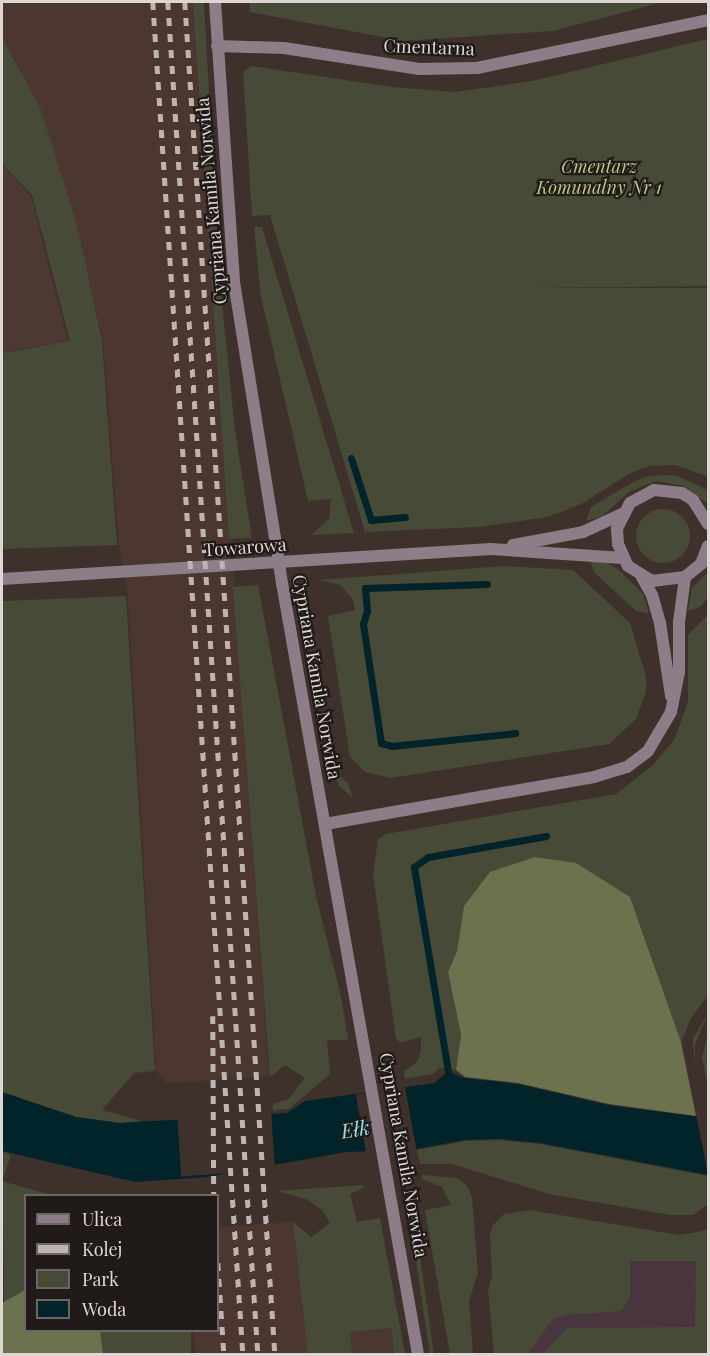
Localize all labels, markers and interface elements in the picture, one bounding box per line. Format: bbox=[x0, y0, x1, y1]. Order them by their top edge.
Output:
street label: Cmentarna bbox=[383, 35, 475, 59]
street label: Cypriana Kamila Norwida bbox=[191, 97, 231, 305]
park label: Cmentarz Komunalny Nr 1 bbox=[536, 156, 662, 198]
street label: Towarowa bbox=[203, 533, 287, 561]
street label: Cypriana Kamila Norwida bbox=[288, 573, 346, 781]
street label: Cypriana Kamila Norwida bbox=[375, 1051, 433, 1259]
water label: Ełk bbox=[339, 1114, 371, 1142]
legend bbox=[24, 1194, 219, 1332]
text: Ulica bbox=[82, 1207, 122, 1231]
text: Kolej bbox=[82, 1237, 122, 1261]
text: Park bbox=[82, 1267, 119, 1291]
text: Woda bbox=[82, 1297, 126, 1321]

